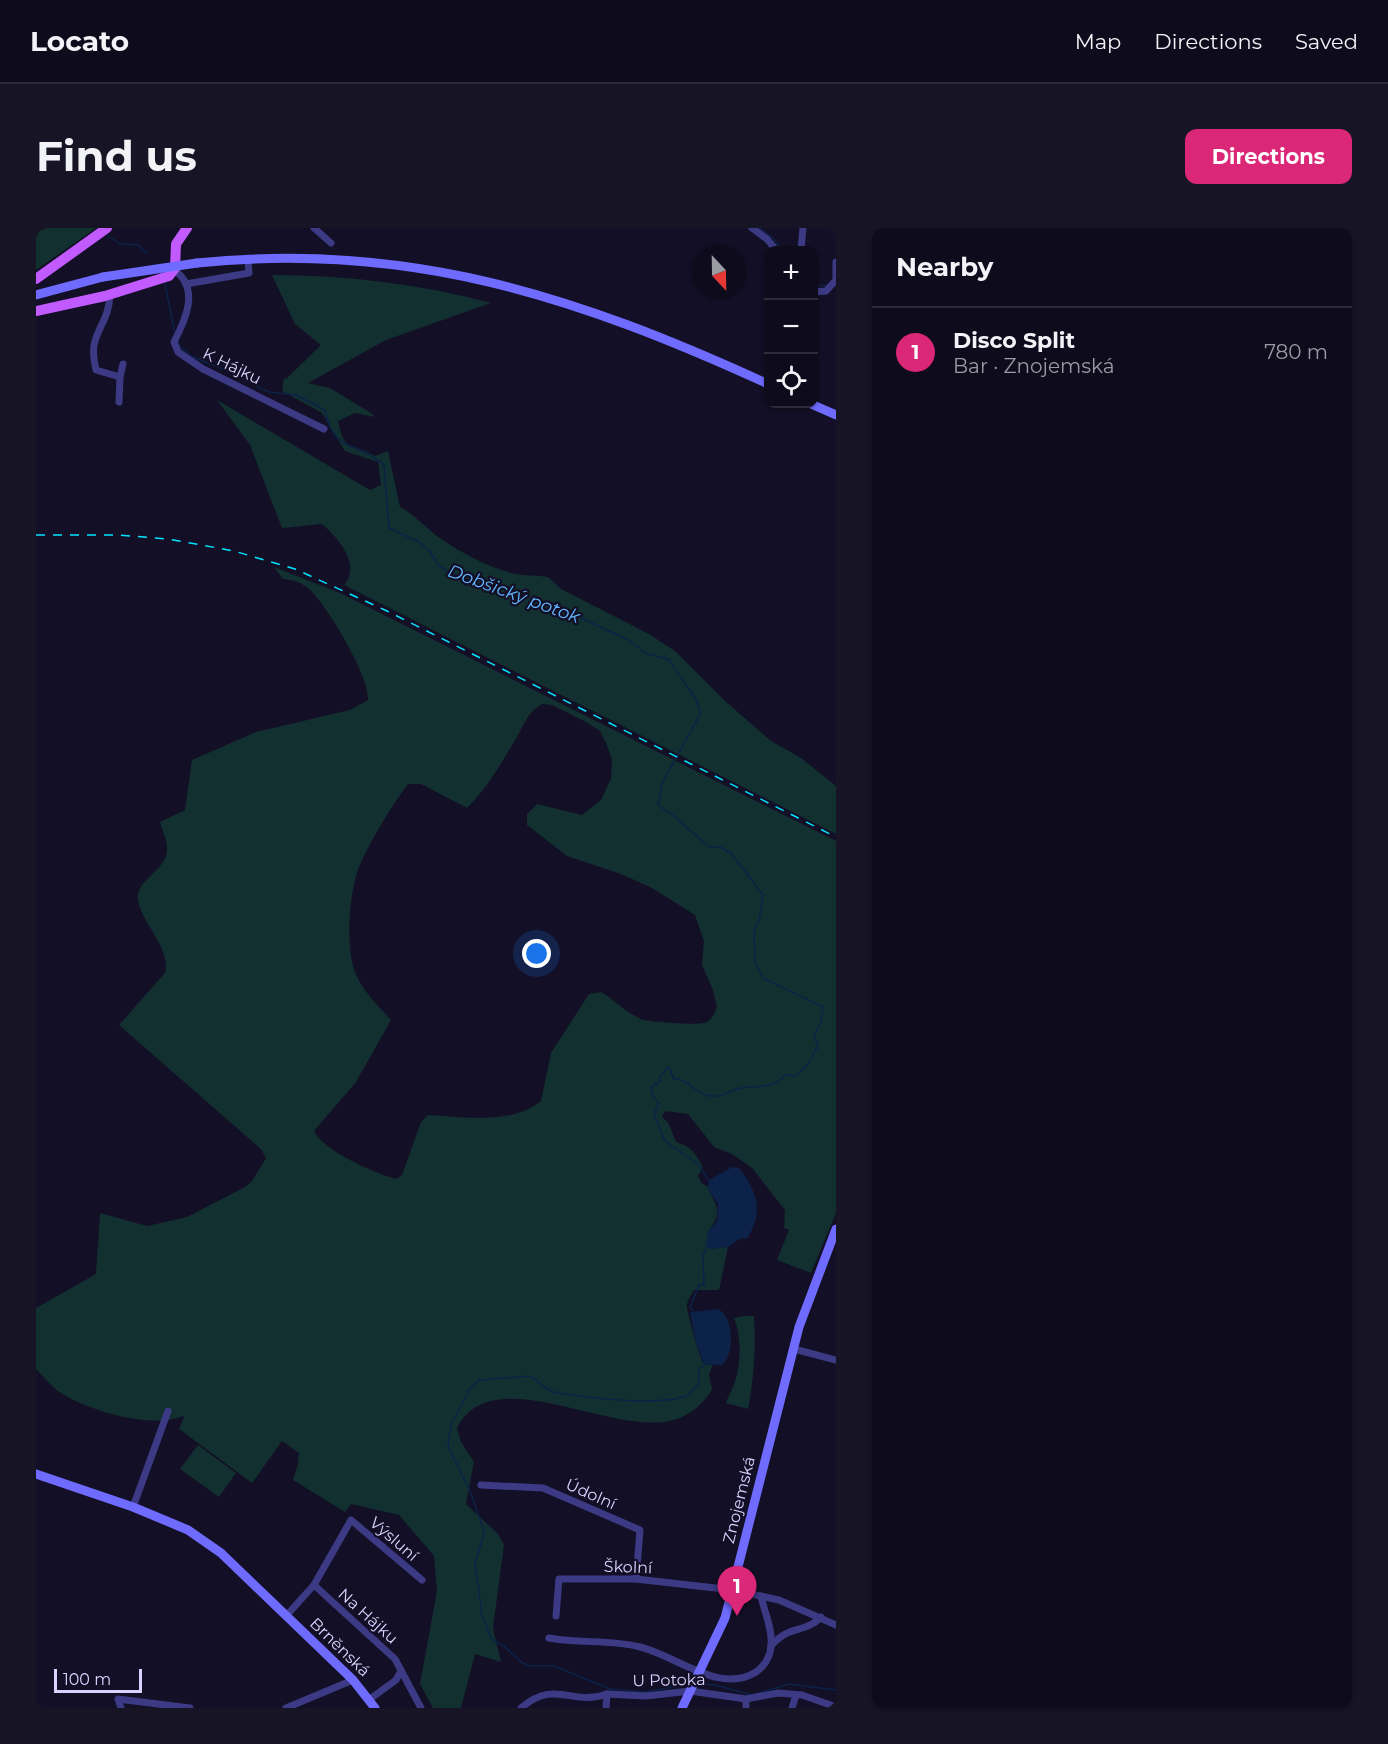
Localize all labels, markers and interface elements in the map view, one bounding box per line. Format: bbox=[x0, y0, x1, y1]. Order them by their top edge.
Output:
text: Locato bbox=[30, 24, 129, 58]
text: Map bbox=[1075, 29, 1121, 54]
text: Directions bbox=[1154, 29, 1262, 54]
text: Saved bbox=[1295, 29, 1358, 54]
button: Directions bbox=[1185, 129, 1352, 184]
text: Find us bbox=[36, 130, 197, 182]
north arrow bbox=[692, 246, 746, 300]
map controls bbox=[764, 246, 818, 408]
button: + bbox=[764, 246, 818, 300]
text: Nearby bbox=[896, 251, 993, 283]
button: − bbox=[764, 300, 818, 354]
text: Disco Split bbox=[953, 327, 1075, 354]
text: 1 bbox=[912, 340, 919, 364]
text: 780 m bbox=[1264, 340, 1328, 364]
street label: K Hájku bbox=[200, 344, 264, 388]
button: locate bbox=[764, 354, 818, 408]
text: Bar · Znojemská bbox=[953, 354, 1115, 378]
water label: Dobšický potok bbox=[445, 560, 584, 629]
your location bbox=[522, 939, 551, 968]
street label: Znojemská bbox=[719, 1455, 759, 1545]
street label: Údolní bbox=[563, 1475, 620, 1514]
street label: Výsluní bbox=[366, 1513, 423, 1566]
street label: Školní bbox=[603, 1557, 653, 1577]
pin: 1 bbox=[718, 1566, 756, 1616]
street label: Na Hájku bbox=[334, 1584, 402, 1648]
street label: Brněnská bbox=[306, 1614, 374, 1680]
scale bar bbox=[54, 1666, 142, 1694]
text: 100 m bbox=[63, 1670, 111, 1689]
street label: U Potoka bbox=[632, 1670, 706, 1690]

